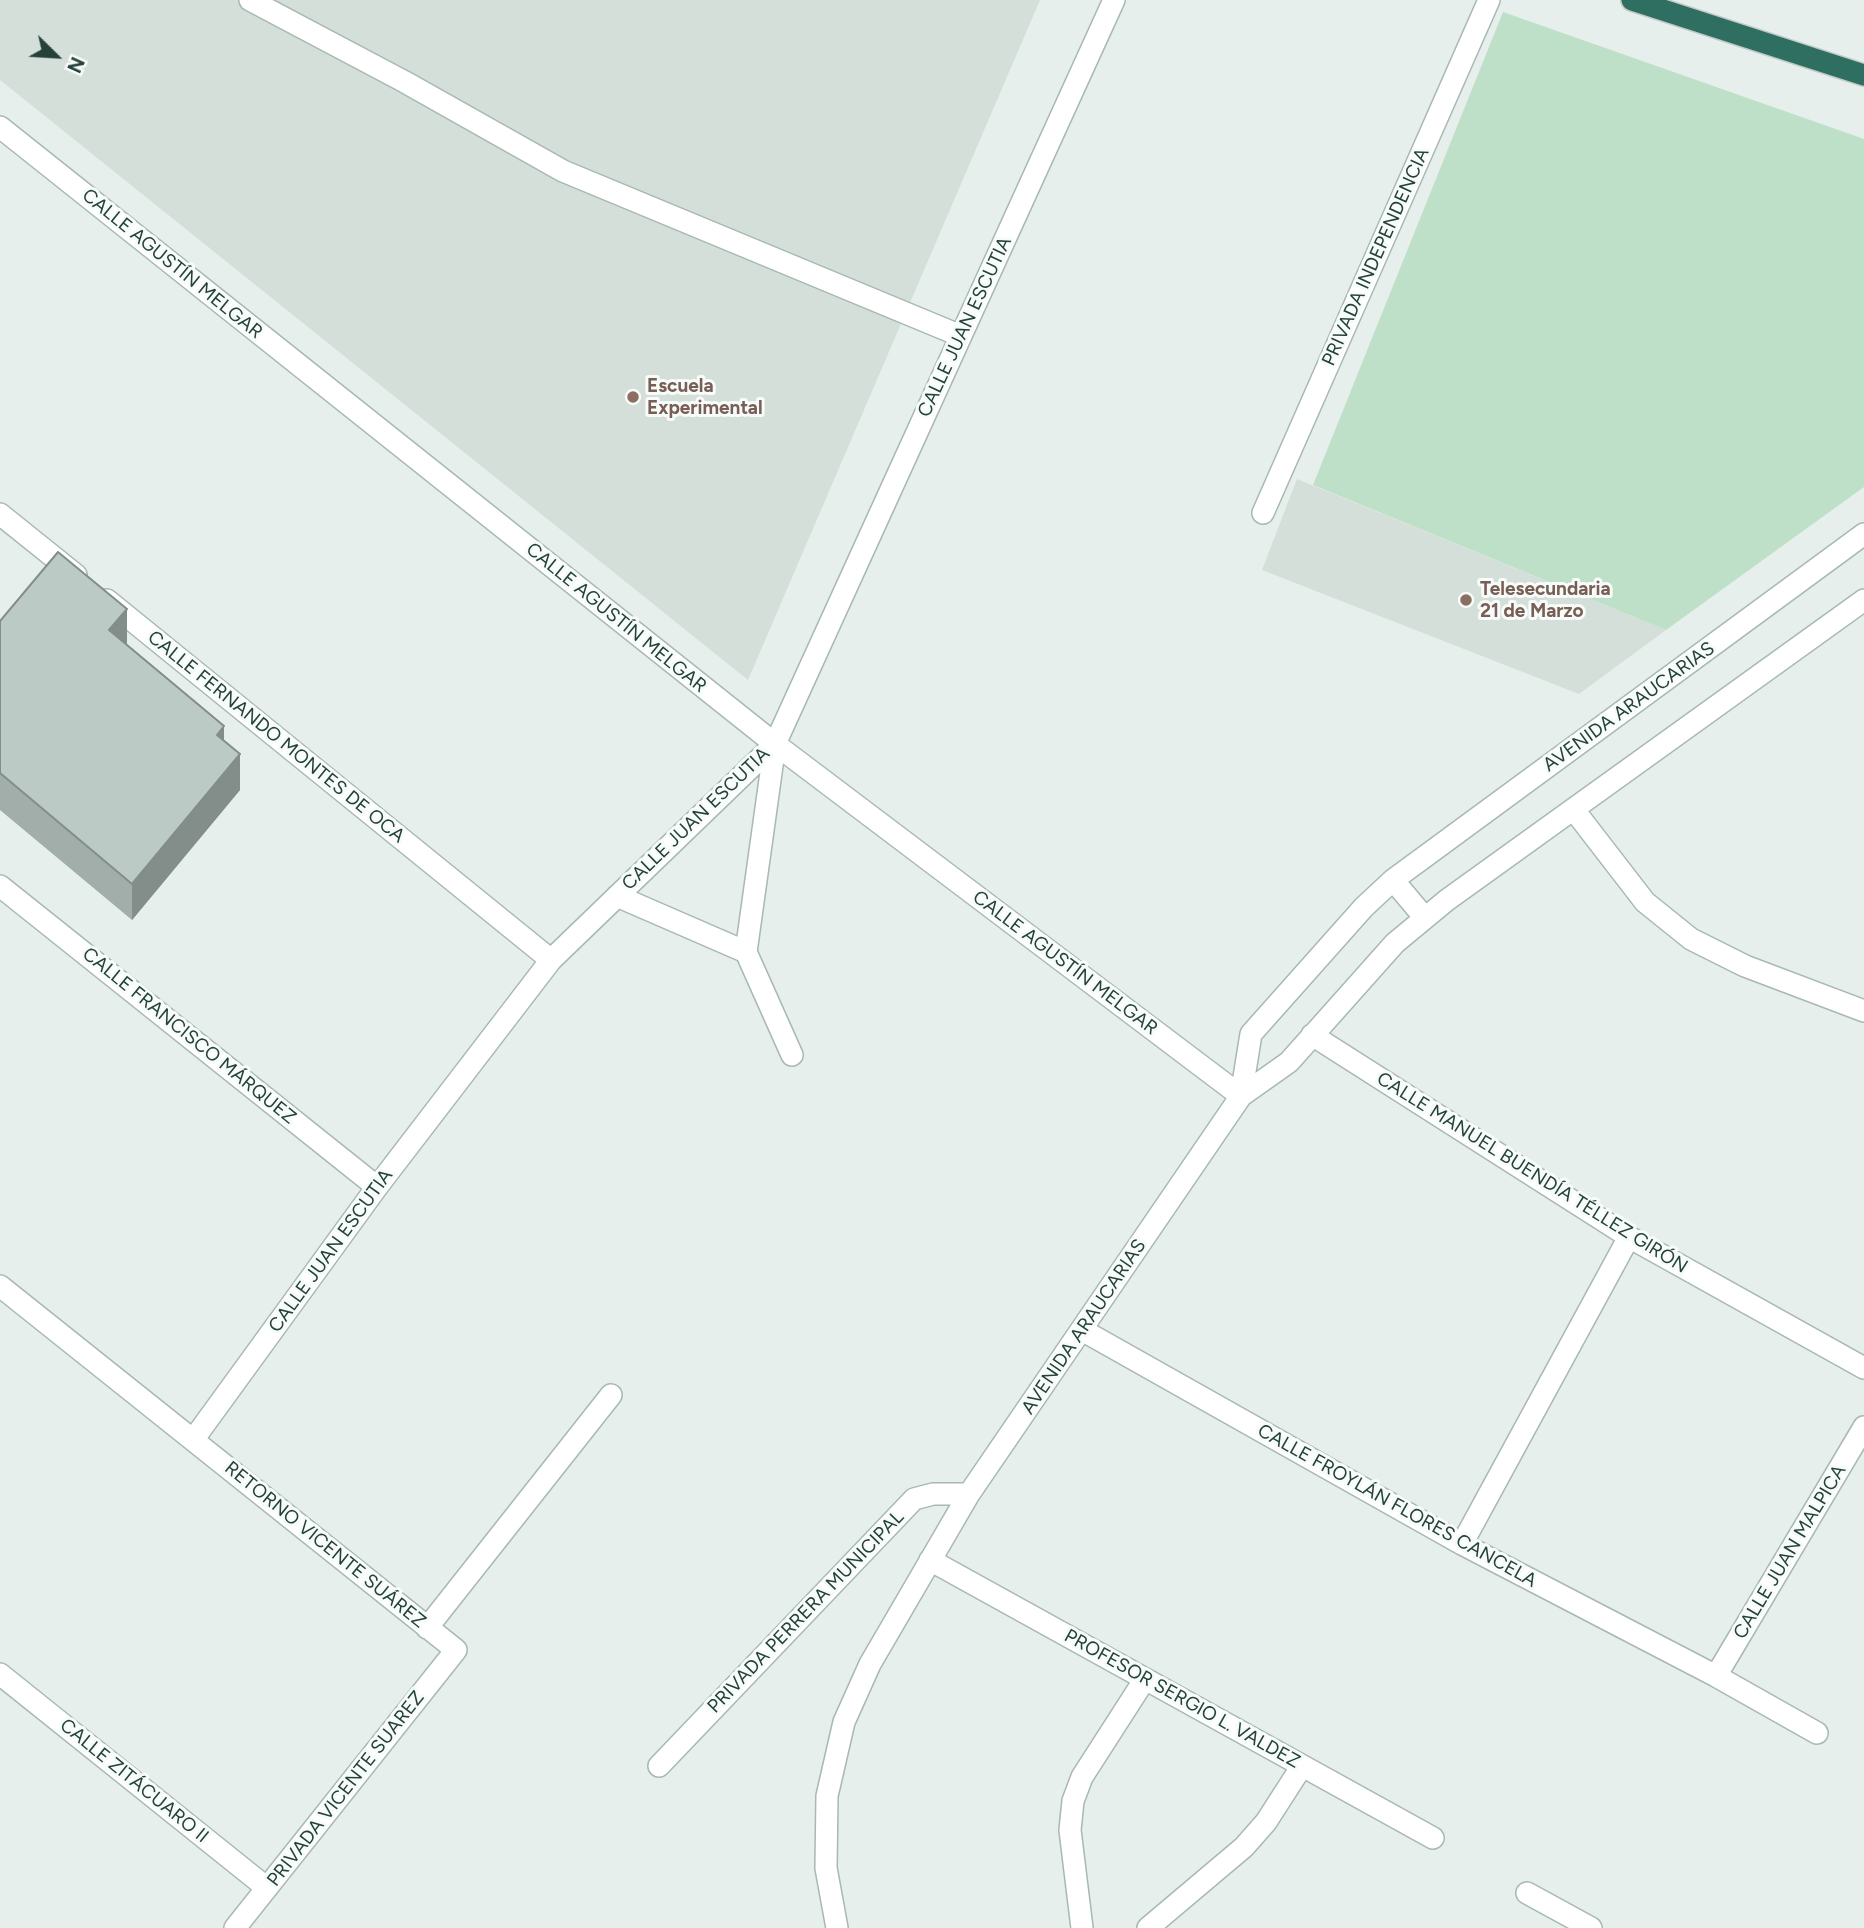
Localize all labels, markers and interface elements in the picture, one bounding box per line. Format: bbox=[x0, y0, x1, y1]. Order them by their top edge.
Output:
north arrow bbox=[21, 21, 91, 91]
text: N bbox=[62, 53, 89, 76]
street label: PRIVADA INDEPENDENCIA bbox=[1318, 145, 1434, 369]
street label: CALLE AGUSTÍN MELGAR bbox=[77, 184, 267, 344]
street label: CALLE JUAN ESCUTIA bbox=[913, 233, 1017, 421]
place label: Escuela Experimental bbox=[647, 375, 763, 419]
marker: Escuela Experimental bbox=[625, 389, 641, 405]
street label: CALLE AGUSTÍN MELGAR bbox=[521, 538, 711, 698]
place label: Telesecundaria 21 de Marzo bbox=[1480, 578, 1611, 622]
marker: Telesecundaria 21 de Marzo bbox=[1458, 592, 1474, 608]
street label: CALLE FERNANDO MONTES DE OCA bbox=[143, 626, 409, 848]
street label: AVENIDA ARAUCARIAS bbox=[1539, 637, 1719, 777]
street label: CALLE JUAN ESCUTIA bbox=[618, 743, 774, 895]
street label: CALLE AGUSTÍN MELGAR bbox=[968, 886, 1162, 1040]
street label: CALLE FRANCISCO MÁRQUEZ bbox=[78, 943, 300, 1129]
street label: CALLE MANUEL BUENDÍA TÉLLEZ GIRÓN bbox=[1372, 1067, 1692, 1279]
street label: CALLE JUAN ESCUTIA bbox=[264, 1165, 398, 1337]
street label: AVENIDA ARAUCARIAS bbox=[1017, 1235, 1151, 1419]
street label: CALLE FROYLÁN FLORES CANCELA bbox=[1253, 1420, 1541, 1592]
street label: RETORNO VICENTE SUÁREZ bbox=[220, 1457, 430, 1633]
street label: CALLE JUAN MALPICA bbox=[1729, 1461, 1851, 1643]
street label: PRIVADA PERRERA MUNICIPAL bbox=[703, 1506, 909, 1718]
street label: PROFESOR SERGIO L. VALDEZ bbox=[1060, 1625, 1304, 1773]
street label: PRIVADA VICENTE SUAREZ bbox=[263, 1687, 429, 1891]
street label: CALLE ZITÁCUARO II bbox=[55, 1714, 213, 1848]

